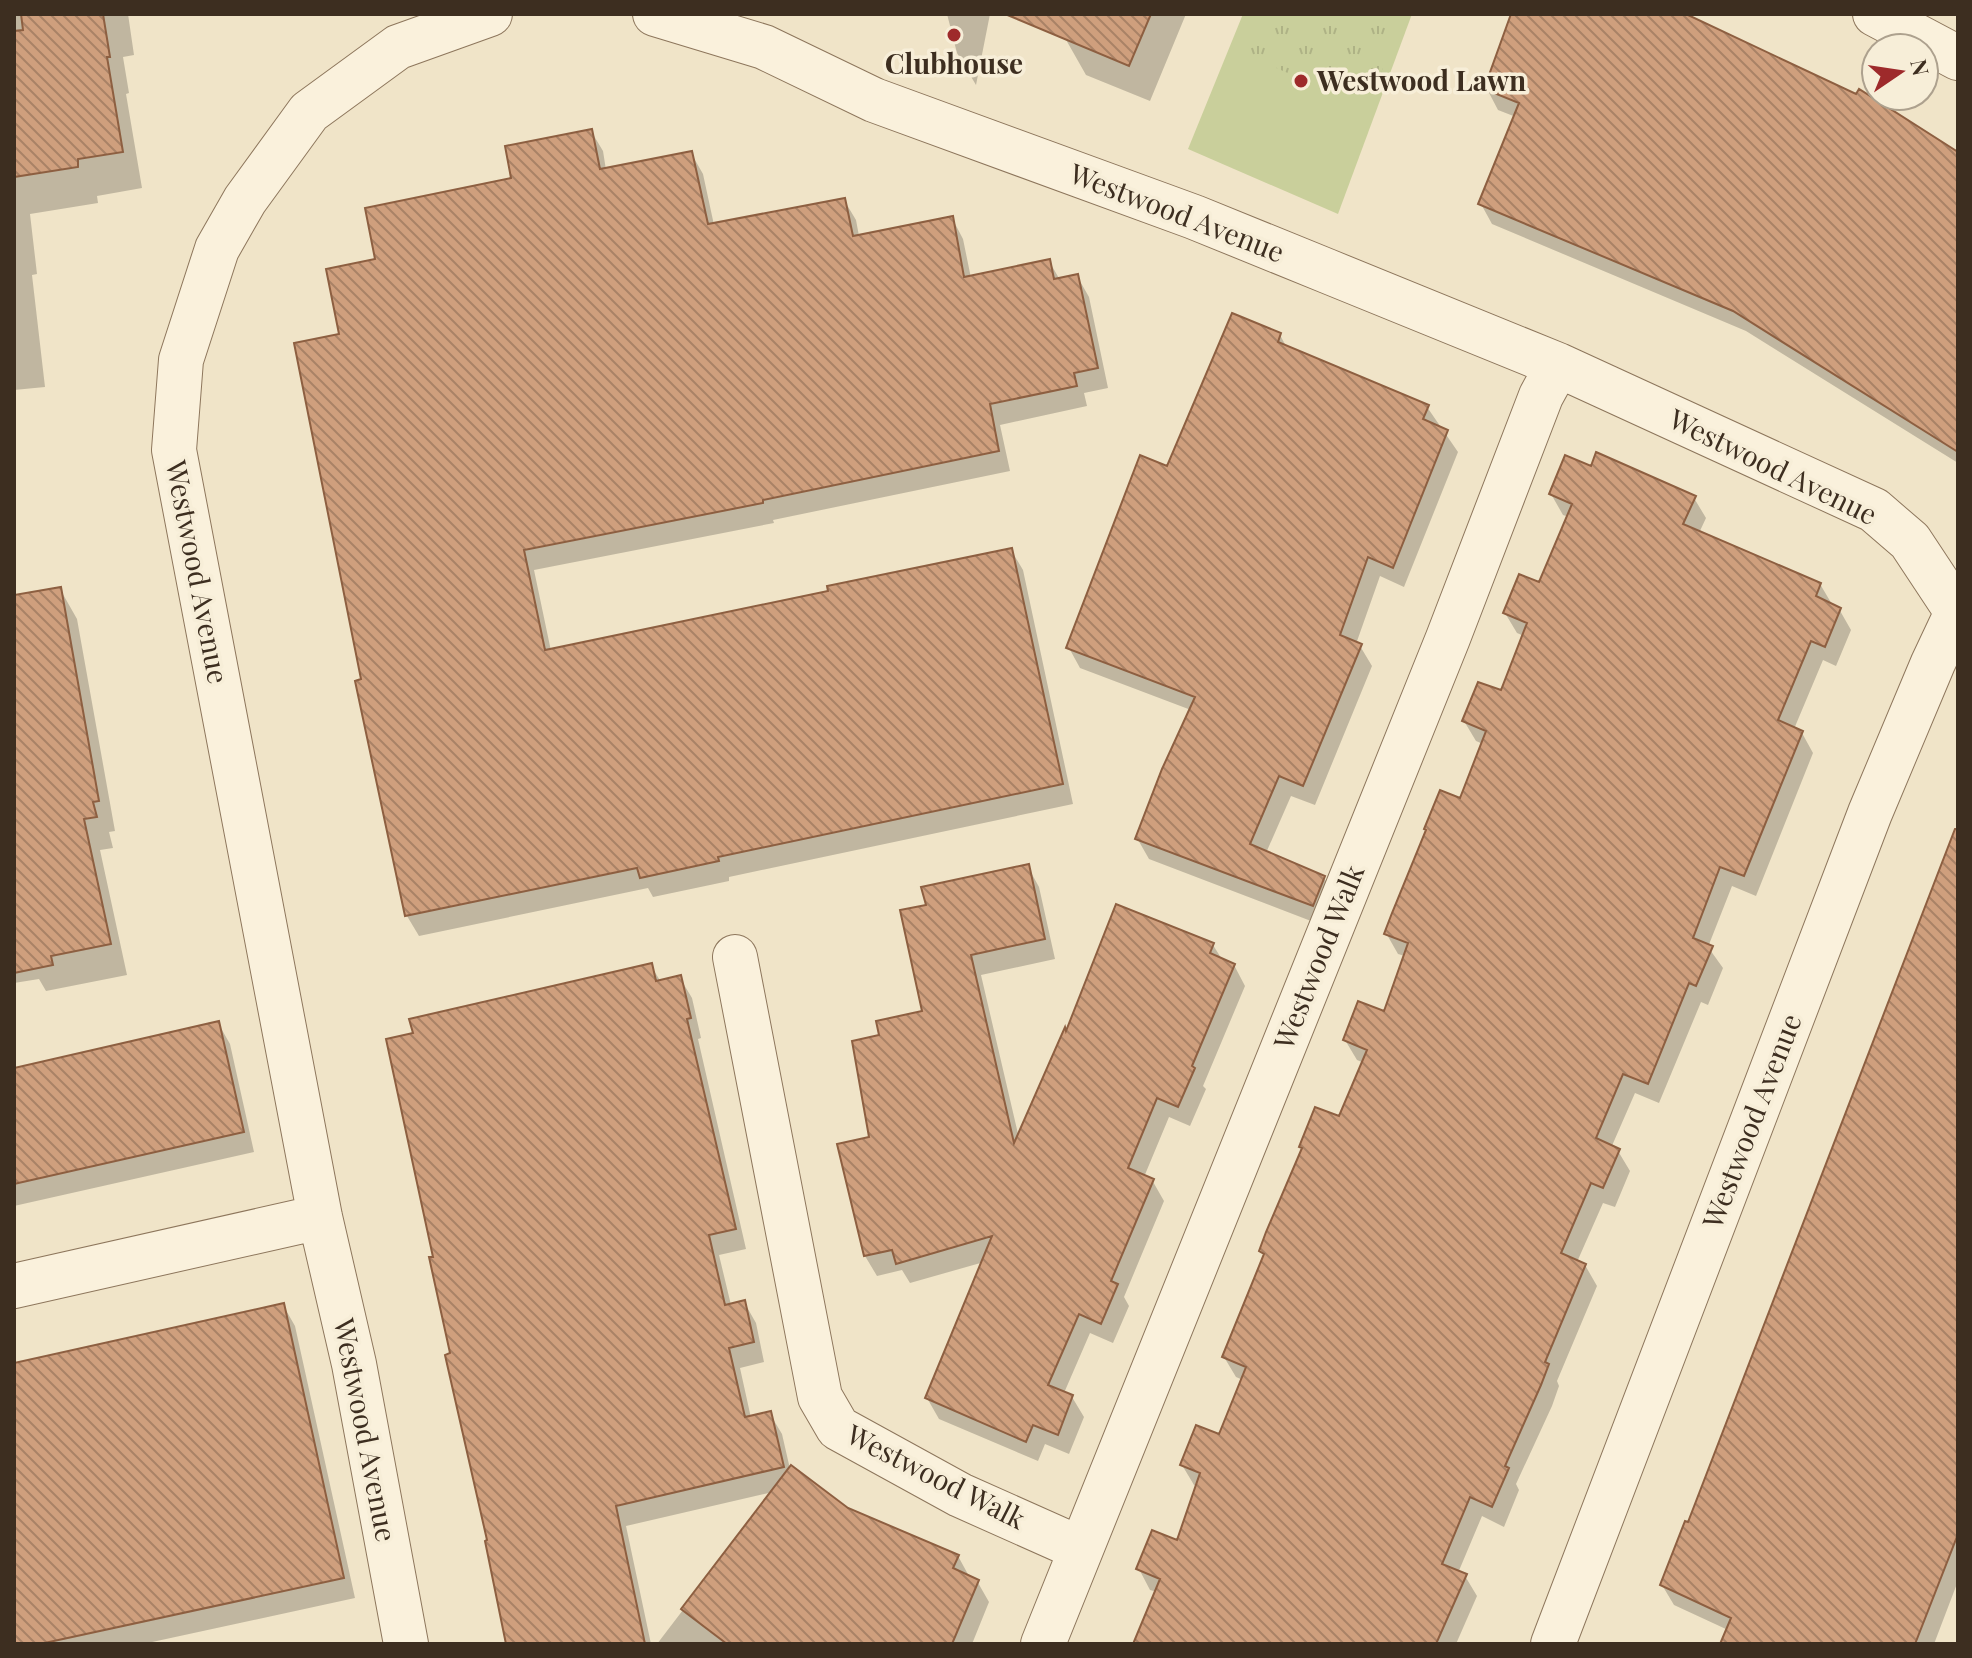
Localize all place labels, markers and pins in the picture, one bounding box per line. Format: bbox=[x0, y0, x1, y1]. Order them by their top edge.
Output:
marker: Clubhouse bbox=[945, 26, 963, 44]
place label: Clubhouse bbox=[885, 44, 1023, 81]
place label: Westwood Lawn bbox=[1316, 61, 1526, 98]
marker: Westwood Lawn bbox=[1292, 72, 1310, 90]

